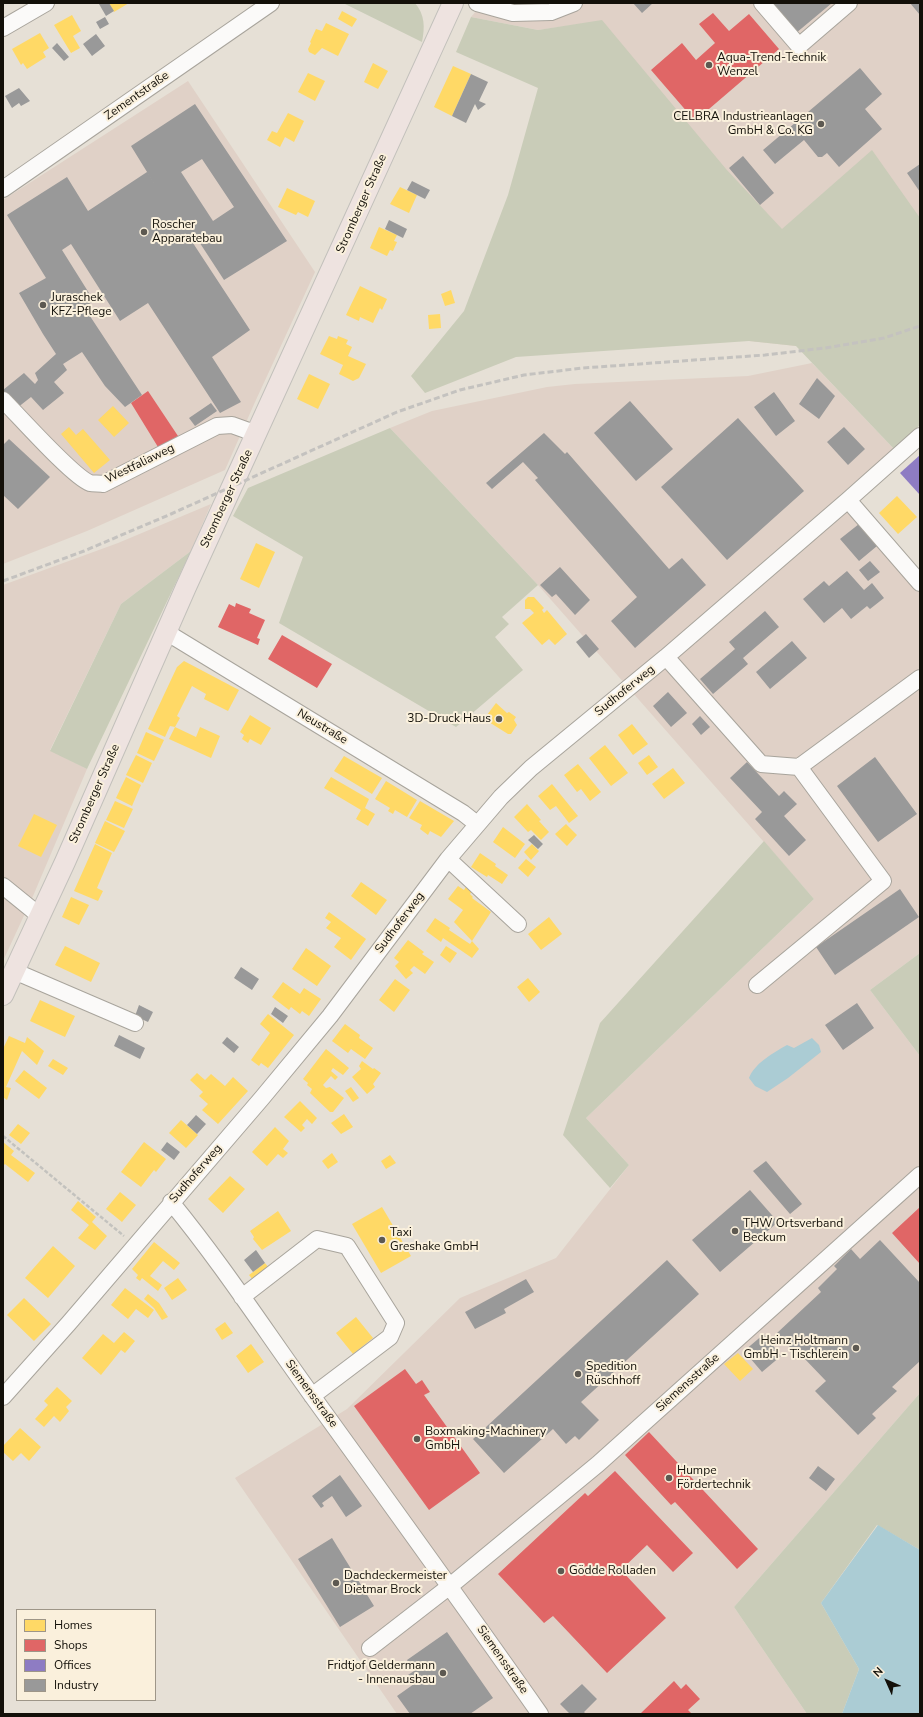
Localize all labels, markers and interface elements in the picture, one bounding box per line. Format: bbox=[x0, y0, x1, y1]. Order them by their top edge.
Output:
place label: Aqua-Trend-Technik Wenzel bbox=[717, 51, 826, 79]
marker: Aqua-Trend-Technik Wenzel bbox=[704, 60, 714, 70]
street label: Zementstraße bbox=[102, 69, 172, 123]
place label: CELBRA Industrieanlagen GmbH & Co. KG bbox=[673, 110, 813, 138]
marker: CELBRA Industrieanlagen GmbH & Co. KG bbox=[816, 119, 826, 129]
street label: Stromberger Straße bbox=[334, 152, 390, 256]
place label: Roscher Apparatebau bbox=[152, 218, 222, 246]
marker: Roscher Apparatebau bbox=[139, 227, 149, 237]
place label: Juraschek KFZ-Pflege bbox=[51, 291, 112, 319]
marker: Juraschek KFZ-Pflege bbox=[38, 300, 48, 310]
street label: Westfaliaweg bbox=[103, 441, 177, 487]
street label: Stromberger Straße bbox=[198, 447, 256, 551]
street label: Sudhoferweg bbox=[592, 662, 658, 720]
street label: Neustraße bbox=[294, 706, 350, 748]
place label: 3D-Druck Haus bbox=[407, 712, 491, 726]
marker: 3D-Druck Haus bbox=[494, 714, 504, 724]
street label: Stromberger Straße bbox=[67, 742, 123, 846]
street label: Sudhoferweg bbox=[372, 890, 428, 956]
street label: Sudhoferweg bbox=[167, 1142, 225, 1206]
place label: THW Ortsverband Beckum bbox=[743, 1217, 843, 1245]
place label: Taxi Greshake GmbH bbox=[390, 1226, 479, 1254]
marker: THW Ortsverband Beckum bbox=[730, 1226, 740, 1236]
marker: Taxi Greshake GmbH bbox=[377, 1235, 387, 1245]
place label: Heinz Holtmann GmbH - Tischlerein bbox=[743, 1334, 848, 1362]
marker: Heinz Holtmann GmbH - Tischlerein bbox=[851, 1343, 861, 1353]
street label: Siemensstraße bbox=[653, 1351, 723, 1415]
street label: Siemensstraße bbox=[282, 1357, 340, 1431]
place label: Spedition Rüschhoff bbox=[586, 1360, 640, 1388]
marker: Spedition Rüschhoff bbox=[573, 1369, 583, 1379]
place label: Boxmaking-Machinery GmbH bbox=[425, 1425, 546, 1453]
marker: Boxmaking-Machinery GmbH bbox=[412, 1434, 422, 1444]
place label: Humpe Fördertechnik bbox=[677, 1464, 751, 1492]
marker: Humpe Fördertechnik bbox=[664, 1473, 674, 1483]
place label: Gödde Rolladen bbox=[569, 1564, 656, 1578]
marker: Gödde Rolladen bbox=[556, 1566, 566, 1576]
place label: Dachdeckermeister Dietmar Brock bbox=[344, 1569, 447, 1597]
marker: Dachdeckermeister Dietmar Brock bbox=[331, 1578, 341, 1588]
legend bbox=[16, 1609, 156, 1701]
text: Homes bbox=[54, 1617, 92, 1633]
street label: Siemensstraße bbox=[473, 1623, 531, 1697]
text: Shops bbox=[54, 1637, 88, 1653]
text: Offices bbox=[54, 1657, 91, 1673]
place label: Fridtjof Geldermann - Innenausbau bbox=[327, 1659, 435, 1687]
north arrow bbox=[867, 1661, 907, 1701]
text: N bbox=[870, 1664, 886, 1680]
marker: Fridtjof Geldermann - Innenausbau bbox=[438, 1668, 448, 1678]
text: Industry bbox=[54, 1677, 98, 1693]

